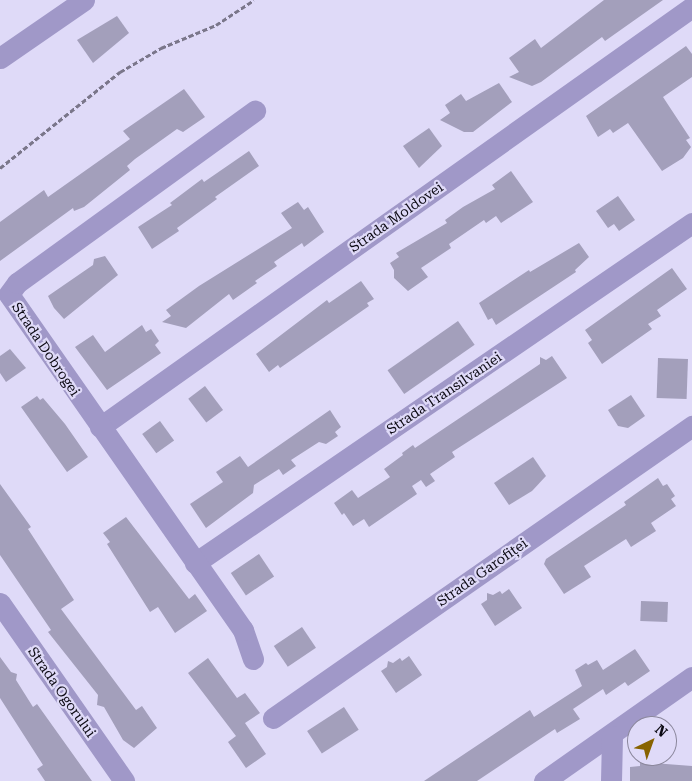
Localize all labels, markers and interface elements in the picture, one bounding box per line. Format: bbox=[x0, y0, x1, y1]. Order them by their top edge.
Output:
street label: Strada Moldovei bbox=[346, 178, 446, 256]
street label: Strada Dobrogei bbox=[8, 299, 84, 399]
street label: Strada Transilvaniei bbox=[383, 348, 505, 438]
street label: Strada Garofiței bbox=[434, 535, 530, 609]
street label: Strada Ogorului bbox=[25, 644, 99, 740]
north arrow bbox=[627, 716, 677, 766]
text: N bbox=[652, 721, 671, 740]

